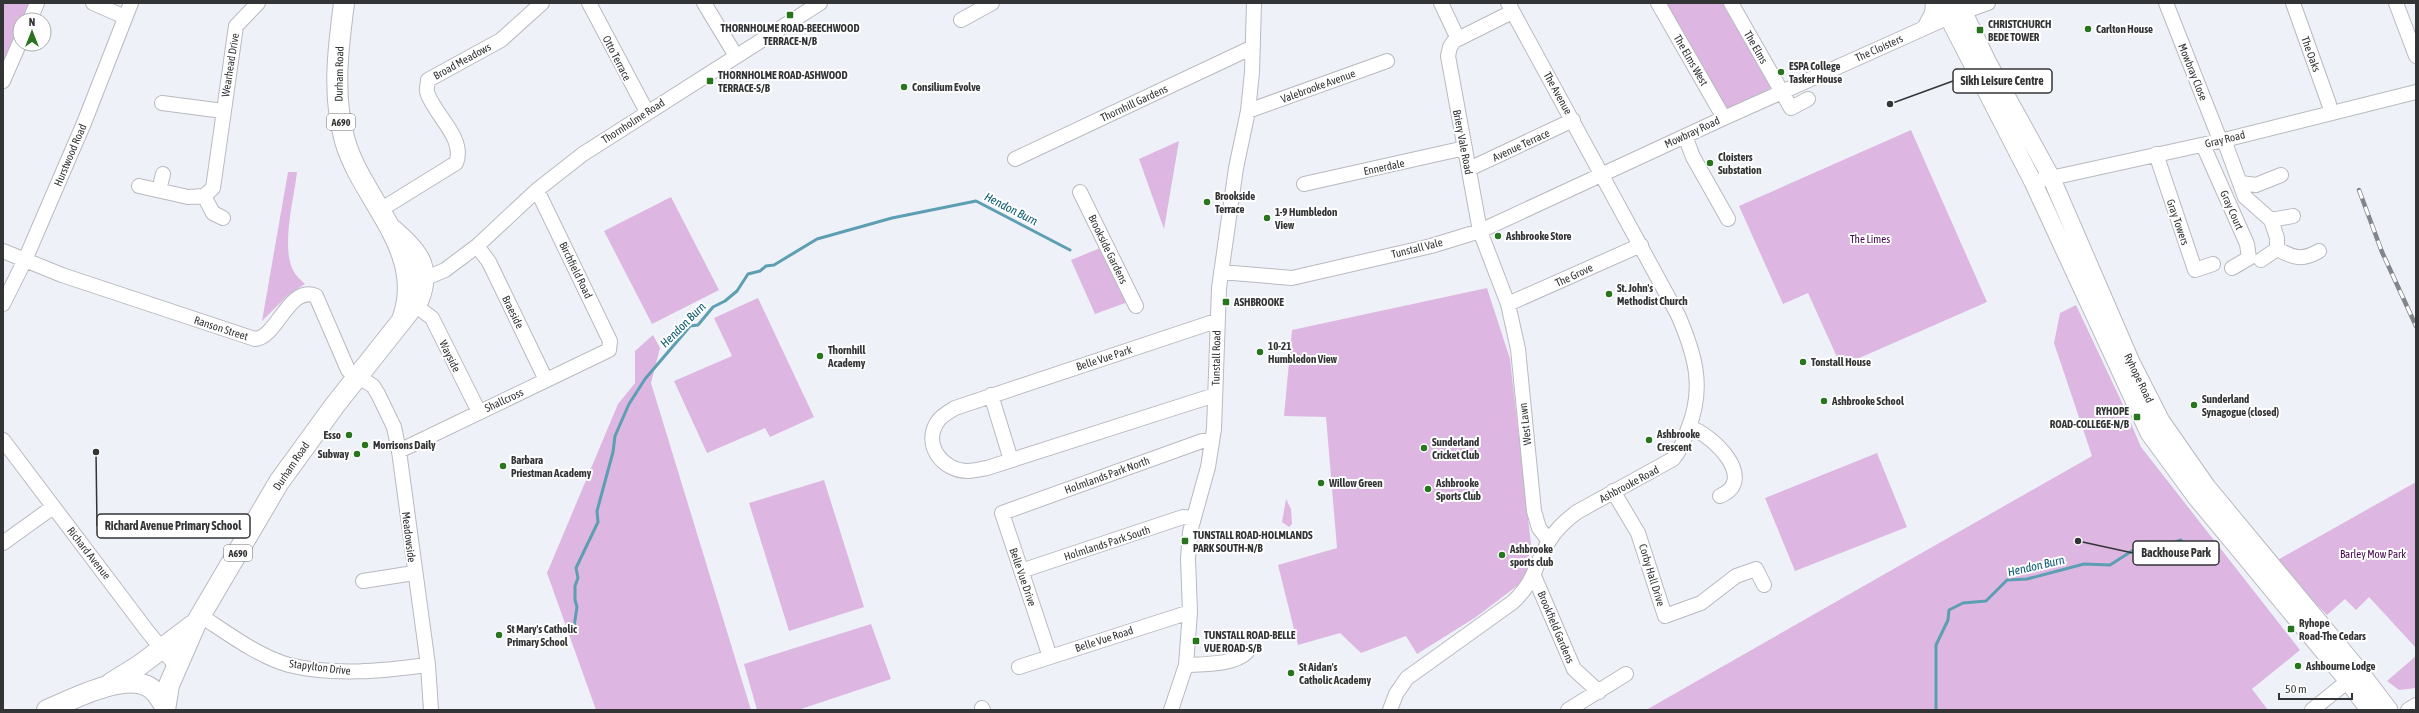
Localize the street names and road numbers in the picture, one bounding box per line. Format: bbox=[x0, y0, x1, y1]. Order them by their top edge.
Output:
street label: The Elms bbox=[1742, 28, 1770, 66]
street label: Wearhead Drive bbox=[219, 32, 241, 98]
street label: The Elms West bbox=[1672, 32, 1710, 88]
street label: The Cloisters bbox=[1853, 32, 1905, 64]
street label: Otto Terrace bbox=[601, 33, 633, 83]
street label: The Oaks bbox=[2299, 35, 2323, 73]
street label: Broad Meadows bbox=[431, 40, 493, 82]
street label: Mowbray Close bbox=[2176, 42, 2210, 102]
street label: Durham Road bbox=[333, 46, 345, 102]
street label: Valebrooke Avenue bbox=[1279, 67, 1357, 105]
street label: The Avenue bbox=[1541, 70, 1575, 116]
street label: Thornhill Gardens bbox=[1099, 82, 1169, 124]
street label: Thornholme Road bbox=[599, 96, 667, 146]
street label: Briery Vale Road bbox=[1451, 109, 1475, 175]
road number: A690 bbox=[327, 114, 355, 130]
street label: Mowbray Road bbox=[1663, 114, 1721, 150]
street label: Hurstwood Road bbox=[51, 122, 89, 188]
street label: Avenue Terrace bbox=[1491, 127, 1551, 163]
street label: Gray Road bbox=[2204, 128, 2246, 150]
street label: Ennerdale bbox=[1362, 157, 1406, 177]
street label: Gray Court bbox=[2218, 188, 2246, 232]
street label: Gray Towers bbox=[2165, 197, 2191, 247]
street label: Brookside Gardens bbox=[1086, 212, 1130, 286]
street label: Tunstall Vale bbox=[1390, 236, 1444, 260]
street label: Birchfield Road bbox=[557, 240, 595, 300]
street label: The Grove bbox=[1553, 261, 1595, 289]
street label: Braeside bbox=[500, 294, 526, 330]
street label: Ranson Street bbox=[193, 314, 249, 342]
street label: Tunstall Road bbox=[1210, 330, 1222, 386]
street label: Wayside bbox=[437, 338, 463, 374]
street label: Belle Vue Park bbox=[1075, 343, 1134, 373]
street label: Ryhope Road bbox=[2122, 351, 2156, 405]
street label: Shallcross bbox=[483, 386, 525, 414]
street label: West Lawn bbox=[1517, 402, 1533, 446]
street label: Durham Road bbox=[270, 440, 312, 492]
street label: Holmlands Park North bbox=[1063, 454, 1151, 496]
street label: Ashbrooke Road bbox=[1597, 463, 1661, 505]
street label: Meadowside bbox=[400, 511, 418, 563]
street label: Holmlands Park South bbox=[1062, 523, 1152, 563]
street label: Richard Avenue bbox=[65, 524, 113, 582]
street label: Corby Hall Drive bbox=[1637, 542, 1667, 608]
road number: A690 bbox=[224, 545, 252, 561]
street label: Belle Vue Drive bbox=[1007, 546, 1039, 608]
street label: Brookfield Gardens bbox=[1535, 589, 1577, 665]
street label: Belle Vue Road bbox=[1073, 624, 1135, 654]
street label: Stapylton Drive bbox=[289, 657, 351, 677]

